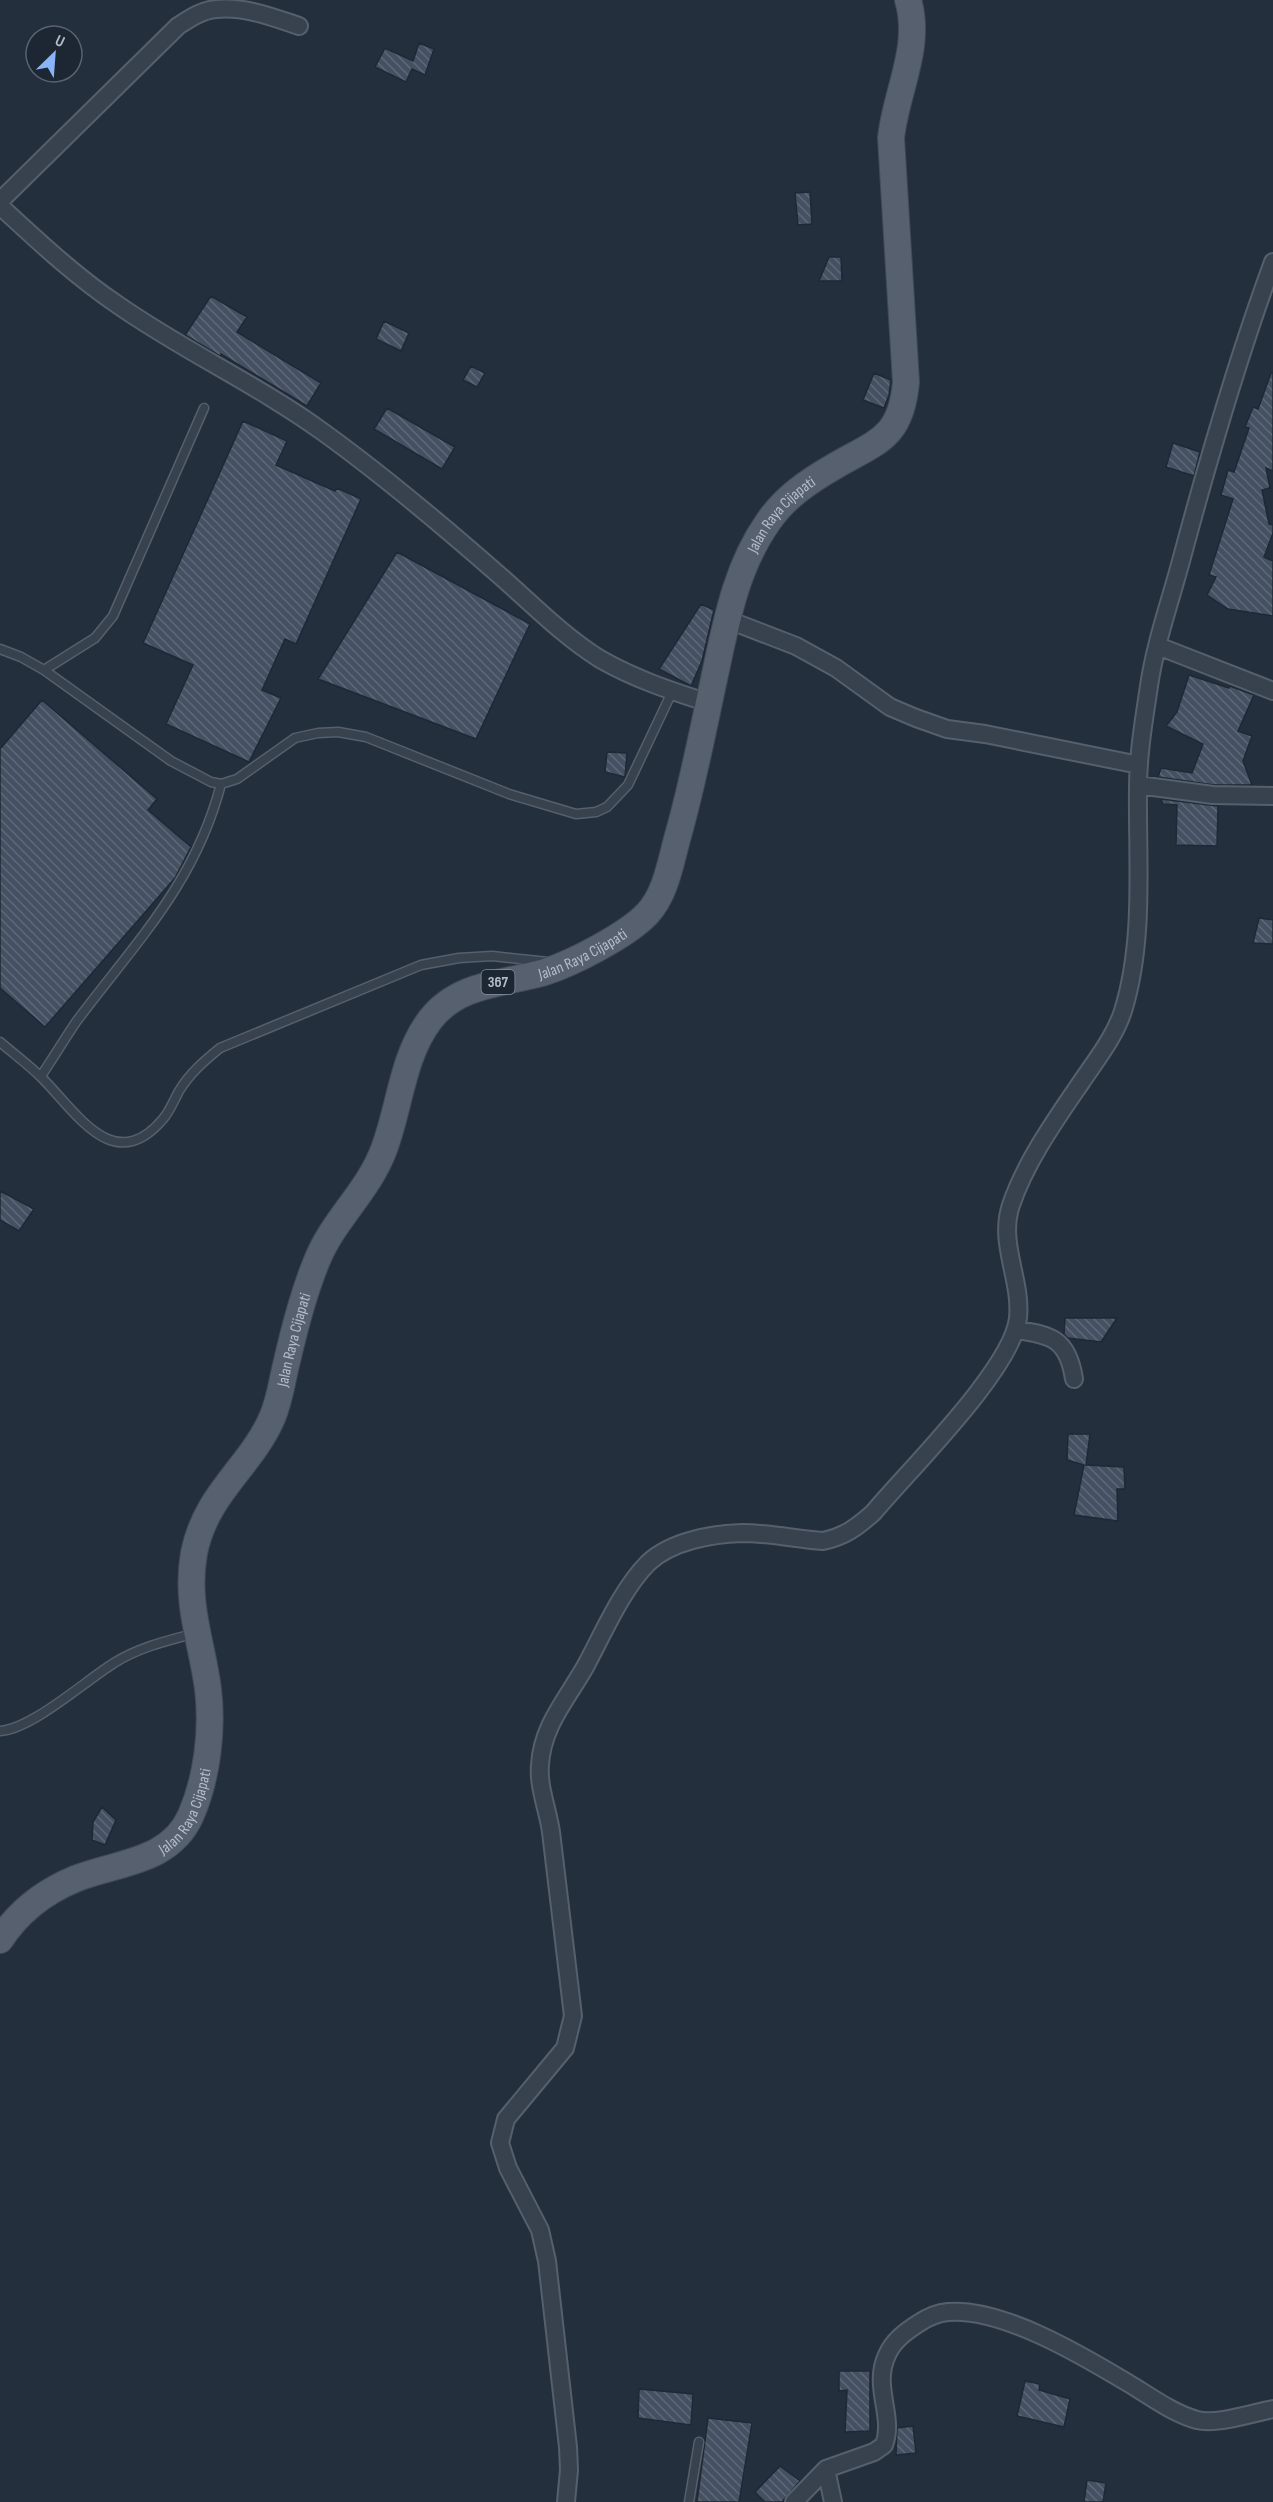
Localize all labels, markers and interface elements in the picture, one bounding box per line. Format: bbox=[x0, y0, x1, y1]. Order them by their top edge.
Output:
north arrow bbox=[24, 24, 84, 84]
text: U bbox=[52, 31, 68, 52]
street label: Jalan Raya Cijapati bbox=[743, 473, 819, 557]
street label: Jalan Raya Cijapati bbox=[536, 925, 631, 985]
road number: 367 bbox=[482, 970, 514, 994]
street label: Jalan Raya Cijapati bbox=[273, 1290, 316, 1390]
street label: Jalan Raya Cijapati bbox=[155, 1767, 216, 1860]

